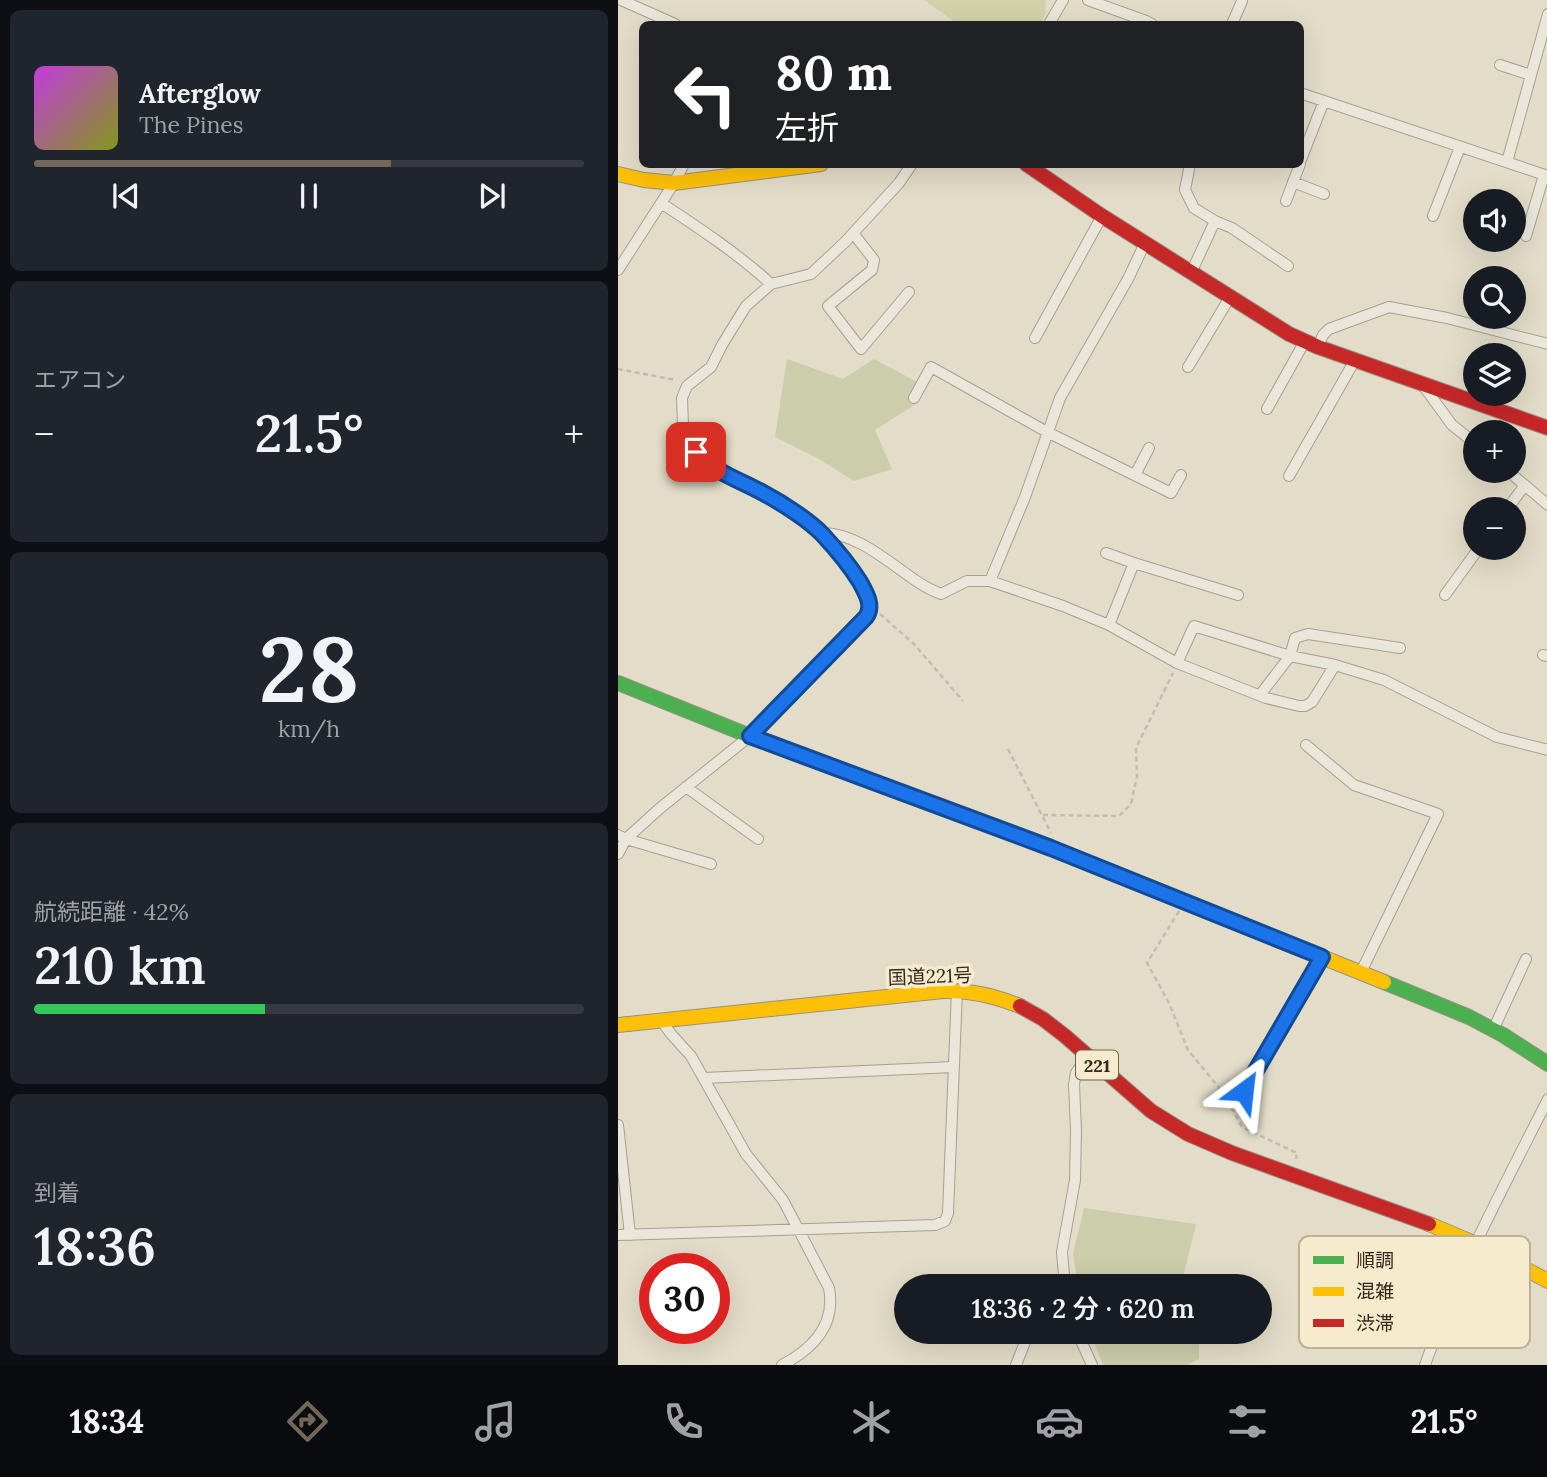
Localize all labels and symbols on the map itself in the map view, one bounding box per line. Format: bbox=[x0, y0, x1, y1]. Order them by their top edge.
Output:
pin bbox=[666, 422, 726, 482]
street label: 国道221号 bbox=[887, 963, 973, 989]
road number: 221 bbox=[1076, 1050, 1118, 1080]
position arrow bbox=[1207, 1054, 1281, 1128]
legend bbox=[1299, 1236, 1530, 1348]
text: 順調 bbox=[1356, 1248, 1394, 1272]
speed limit sign: 30 bbox=[639, 1253, 730, 1344]
text: 混雑 bbox=[1356, 1279, 1394, 1303]
text: 渋滞 bbox=[1356, 1311, 1394, 1335]

